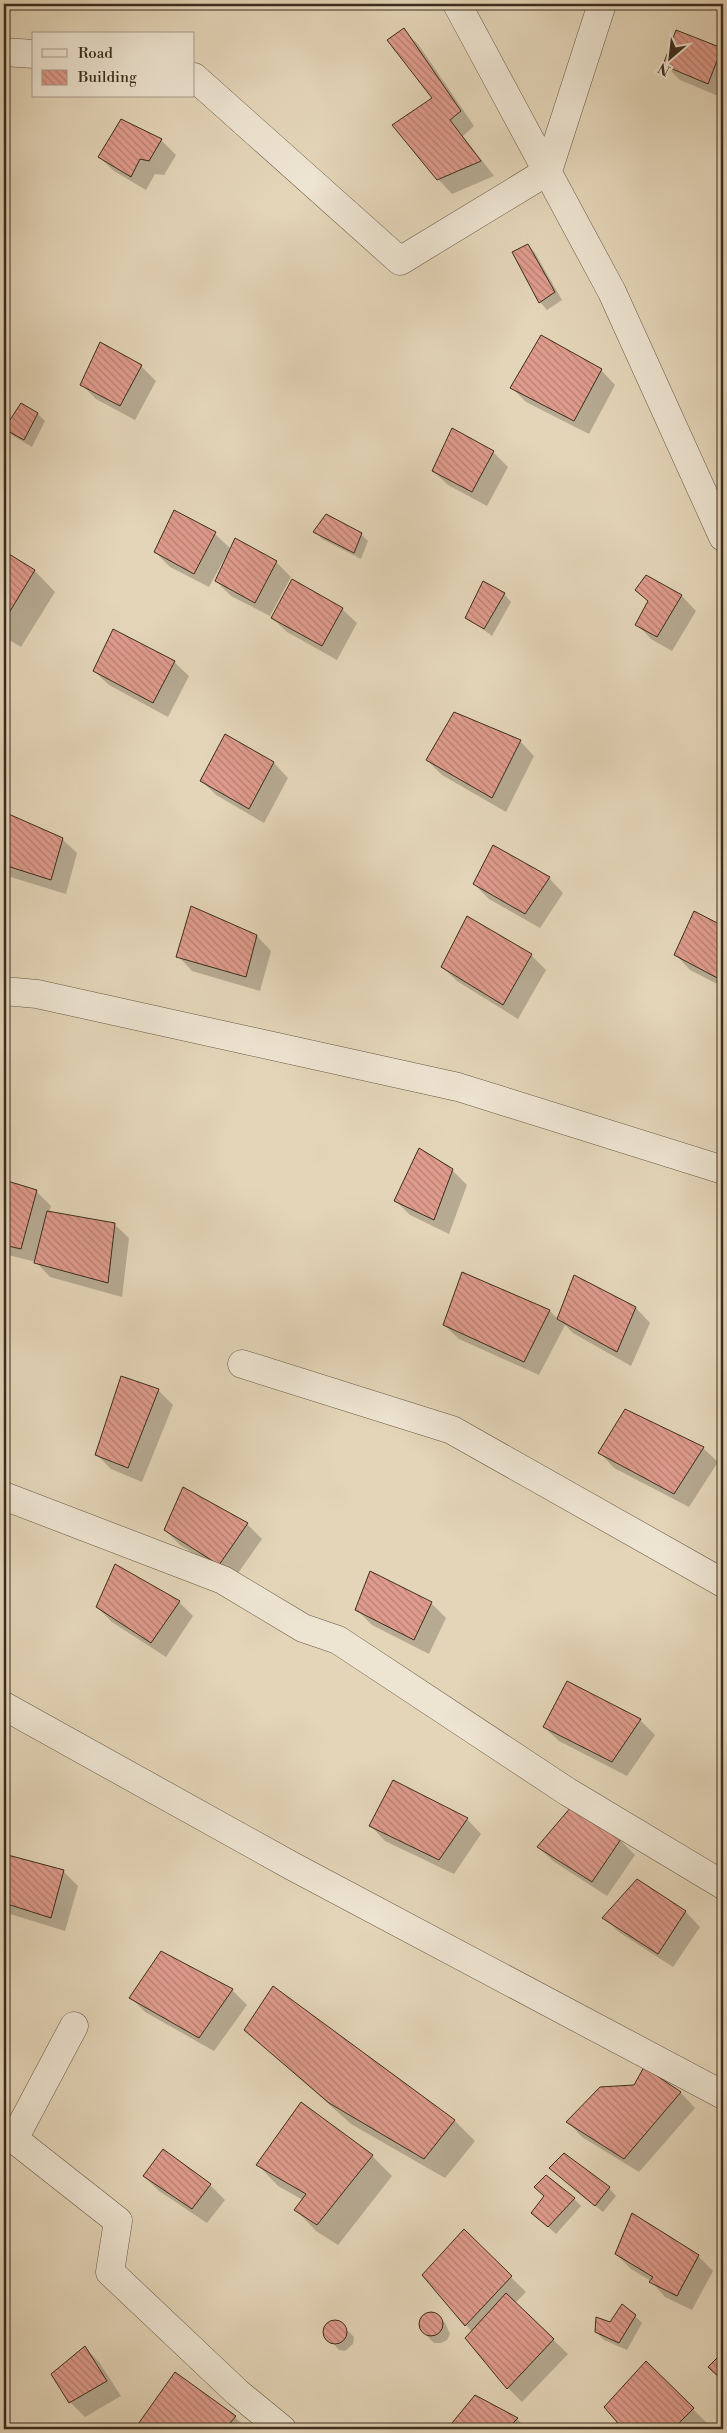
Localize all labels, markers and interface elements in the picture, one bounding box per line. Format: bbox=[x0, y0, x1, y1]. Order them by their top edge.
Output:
legend bbox=[32, 32, 195, 98]
north arrow bbox=[644, 32, 694, 82]
text: Road bbox=[78, 44, 113, 63]
text: N bbox=[655, 58, 673, 79]
text: Building bbox=[77, 68, 137, 87]

